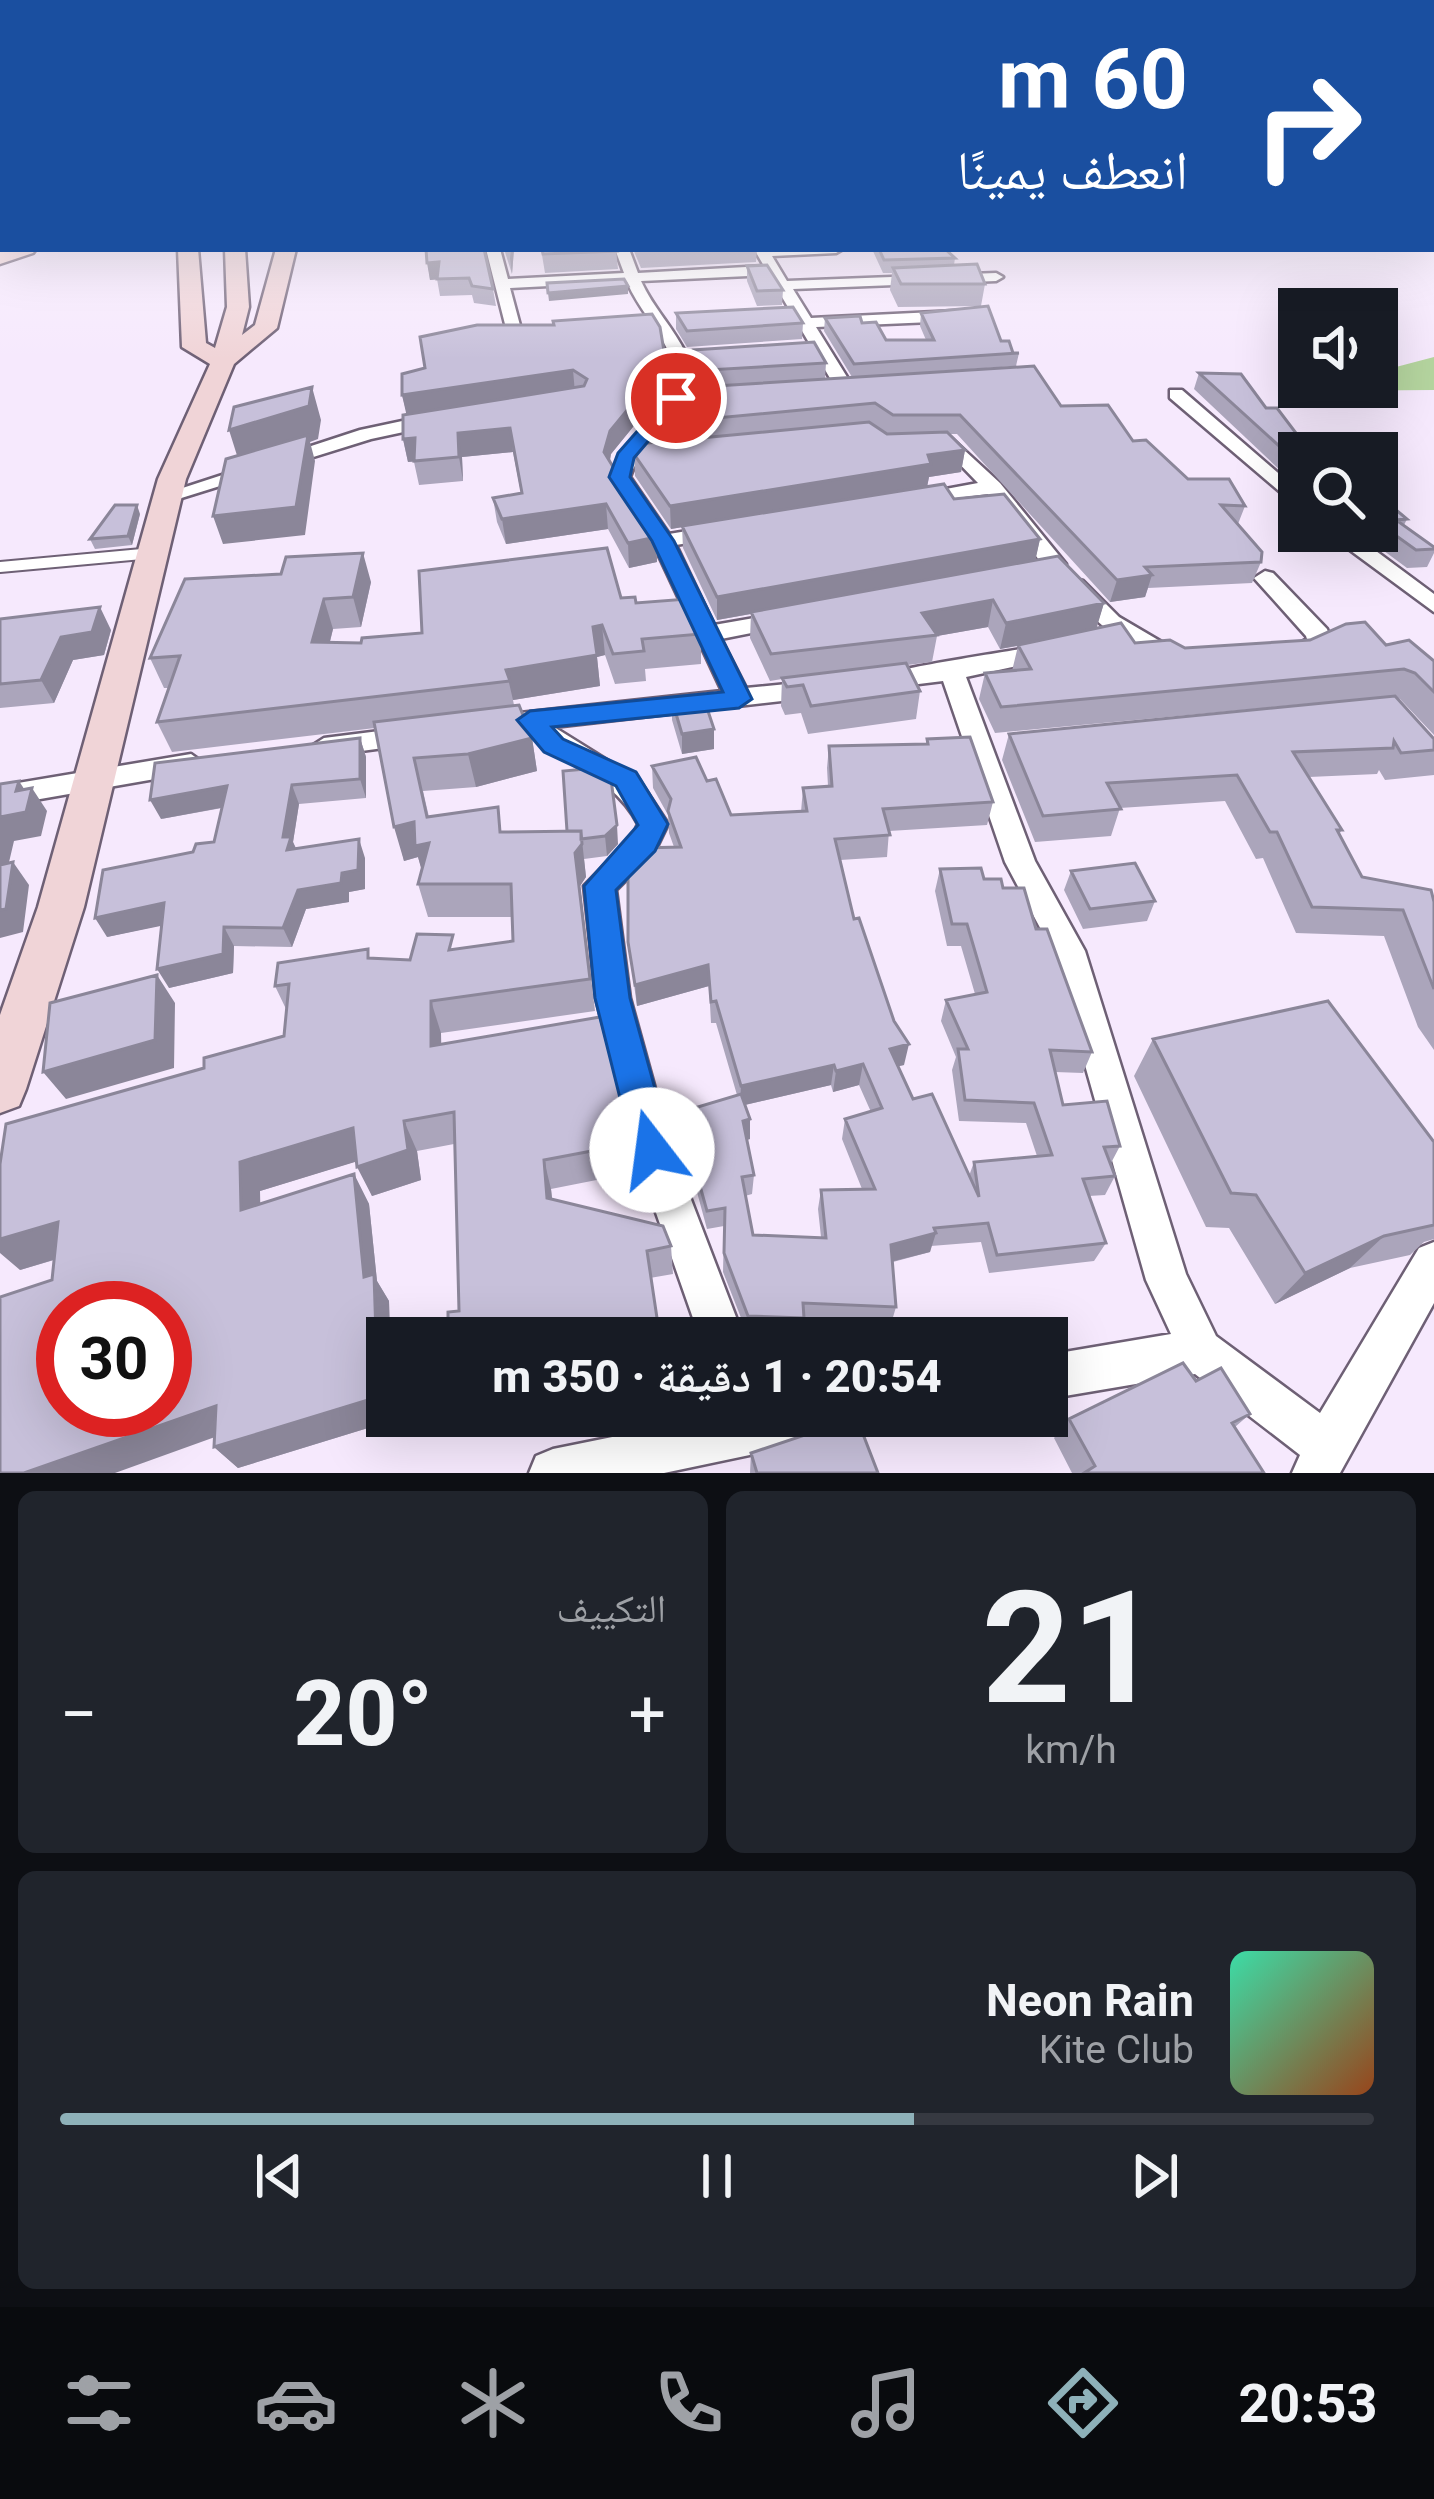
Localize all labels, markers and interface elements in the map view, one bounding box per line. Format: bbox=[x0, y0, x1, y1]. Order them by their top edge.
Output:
text: 60 m bbox=[998, 30, 1188, 129]
icon: right bbox=[1230, 48, 1386, 204]
text: انعطف يمينًا bbox=[957, 139, 1188, 202]
map controls bbox=[1278, 288, 1398, 552]
button: sound bbox=[1278, 288, 1398, 408]
pin bbox=[625, 347, 727, 449]
icon: arrive bbox=[643, 365, 709, 431]
button: search bbox=[1278, 432, 1398, 552]
position arrow bbox=[589, 1087, 715, 1213]
speed limit sign: 30 bbox=[36, 1281, 192, 1437]
text: 20:54 · 1 دقيقة · 350 m bbox=[492, 1350, 942, 1403]
text: 21 bbox=[982, 1557, 1161, 1740]
text: التكييف bbox=[557, 1586, 666, 1632]
text: 20° bbox=[294, 1662, 433, 1767]
text: − bbox=[60, 1676, 98, 1753]
text: + bbox=[629, 1676, 666, 1753]
text: km/h bbox=[1025, 1727, 1117, 1773]
text: Neon Rain bbox=[986, 1974, 1194, 2027]
text: Kite Club bbox=[1039, 2027, 1194, 2073]
icon: previous bbox=[246, 2143, 312, 2209]
icon: pause bbox=[684, 2143, 750, 2209]
icon: next bbox=[1122, 2143, 1188, 2209]
icon: filters bbox=[57, 2361, 141, 2445]
icon: car bbox=[254, 2361, 338, 2445]
icon: climate bbox=[451, 2361, 535, 2445]
icon: phone bbox=[647, 2361, 731, 2445]
icon: music bbox=[844, 2361, 928, 2445]
icon: directions bbox=[1041, 2361, 1125, 2445]
text: 20:53 bbox=[1238, 2372, 1378, 2435]

